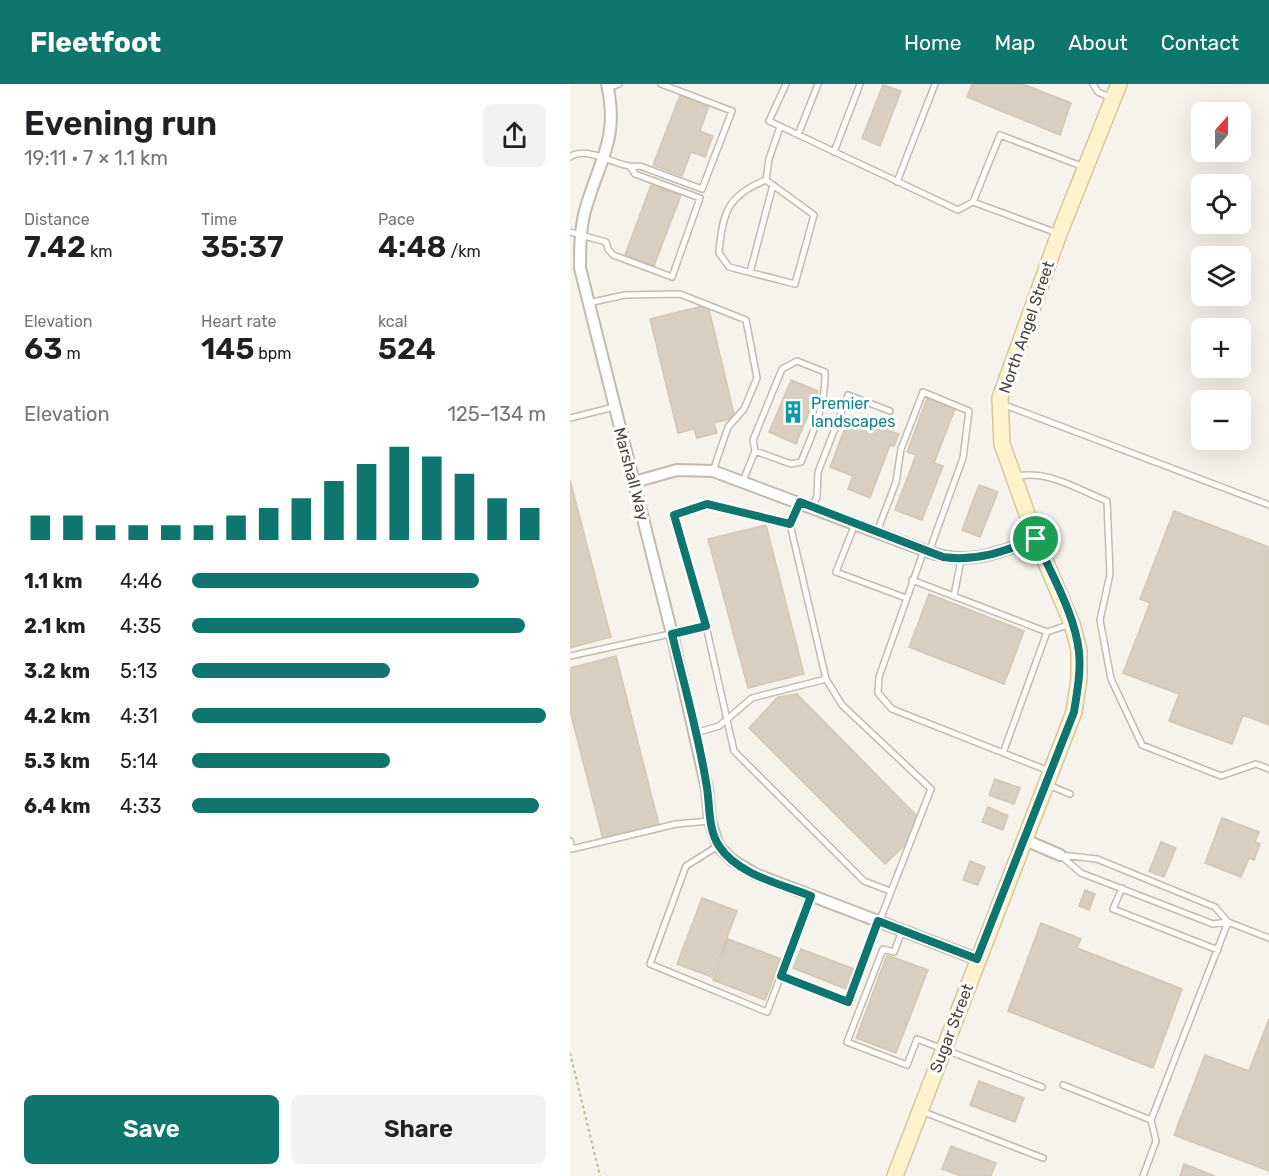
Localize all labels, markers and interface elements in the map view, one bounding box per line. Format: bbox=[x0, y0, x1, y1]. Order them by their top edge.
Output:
text: Fleetfoot bbox=[30, 26, 161, 59]
text: Home bbox=[904, 30, 961, 55]
text: Map bbox=[994, 30, 1035, 55]
text: About bbox=[1068, 30, 1128, 55]
text: Contact bbox=[1161, 30, 1239, 55]
north arrow bbox=[1191, 102, 1251, 162]
map controls bbox=[1191, 102, 1251, 450]
text: Evening run bbox=[24, 104, 217, 143]
button: share bbox=[483, 104, 546, 167]
text: 19:11 · 7 × 1.1 km bbox=[24, 146, 168, 170]
button: locate bbox=[1191, 174, 1251, 234]
text: Distance bbox=[24, 210, 90, 229]
text: Time bbox=[201, 210, 237, 229]
text: Pace bbox=[378, 210, 415, 229]
text: 7.42 bbox=[24, 229, 86, 265]
text: 35:37 bbox=[201, 229, 284, 265]
text: 4:48 bbox=[378, 229, 447, 265]
text: km bbox=[86, 242, 112, 261]
text: /km bbox=[447, 242, 481, 261]
button: layers bbox=[1191, 246, 1251, 306]
street label: North Angel Street bbox=[995, 258, 1058, 396]
text: Elevation bbox=[24, 312, 93, 331]
text: Heart rate bbox=[201, 312, 276, 331]
text: kcal bbox=[378, 312, 407, 331]
button: + bbox=[1191, 318, 1251, 378]
text: 63 bbox=[24, 331, 62, 367]
text: 145 bbox=[201, 331, 254, 367]
text: 524 bbox=[378, 331, 436, 367]
text: m bbox=[62, 344, 81, 363]
text: bpm bbox=[254, 344, 292, 363]
button: − bbox=[1191, 390, 1251, 450]
place label: Premier landscapes bbox=[811, 394, 895, 431]
building icon: Premier landscapes bbox=[780, 399, 806, 425]
text: Elevation bbox=[24, 402, 110, 426]
text: 125–134 m bbox=[447, 402, 546, 426]
street label: Marshall Way bbox=[610, 425, 653, 523]
pin bbox=[1010, 513, 1061, 564]
icon: arrive bbox=[1019, 522, 1052, 555]
text: 1.1 km bbox=[24, 569, 83, 593]
text: 4:46 bbox=[120, 569, 162, 593]
text: 2.1 km bbox=[24, 614, 86, 638]
text: 4:35 bbox=[120, 614, 161, 638]
text: 3.2 km bbox=[24, 659, 90, 683]
text: 5:13 bbox=[120, 659, 158, 683]
text: 4.2 km bbox=[24, 704, 90, 728]
text: 4:31 bbox=[120, 704, 158, 728]
text: 5.3 km bbox=[24, 749, 90, 773]
text: 5:14 bbox=[120, 749, 158, 773]
text: 6.4 km bbox=[24, 794, 91, 818]
text: 4:33 bbox=[120, 794, 162, 818]
street label: Sugar Street bbox=[926, 981, 977, 1075]
button: Save bbox=[24, 1095, 279, 1164]
button: Share bbox=[291, 1095, 546, 1164]

